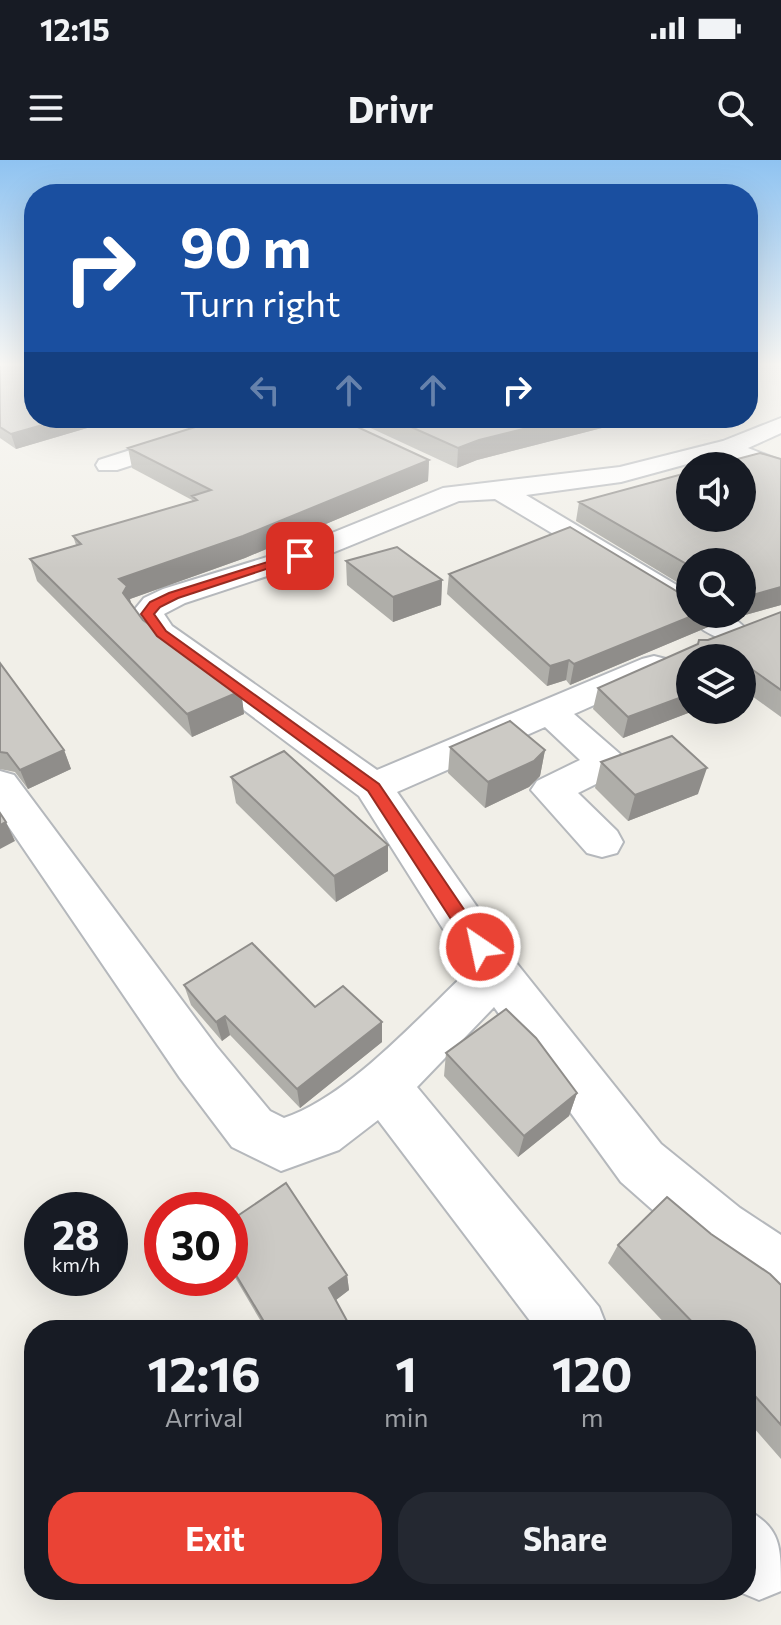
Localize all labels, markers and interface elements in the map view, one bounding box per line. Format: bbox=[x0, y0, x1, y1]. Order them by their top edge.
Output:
text: 12:15 bbox=[40, 10, 110, 47]
icon: menu bbox=[24, 86, 68, 130]
text: Drivr bbox=[348, 86, 433, 130]
icon: search bbox=[713, 86, 757, 130]
text: 90 m bbox=[180, 211, 311, 280]
icon: right bbox=[48, 216, 152, 320]
text: Turn right bbox=[180, 280, 341, 324]
icon: left bbox=[243, 368, 287, 412]
icon: ahead bbox=[327, 368, 371, 412]
icon: ahead bbox=[411, 368, 455, 412]
icon: right bbox=[495, 368, 539, 412]
map controls bbox=[676, 452, 756, 724]
button: sound bbox=[676, 452, 756, 532]
pin bbox=[266, 522, 334, 590]
icon: arrive bbox=[278, 534, 322, 578]
button: search bbox=[676, 548, 756, 628]
button: layers bbox=[676, 644, 756, 724]
position arrow bbox=[438, 905, 522, 989]
speed limit sign: 30 bbox=[144, 1192, 248, 1296]
text: 28 bbox=[52, 1209, 100, 1258]
text: km/h bbox=[52, 1252, 100, 1276]
text: 12:16 bbox=[148, 1343, 261, 1402]
text: 1 bbox=[395, 1343, 417, 1402]
text: 120 bbox=[552, 1343, 632, 1402]
text: Arrival bbox=[165, 1401, 243, 1432]
text: min bbox=[384, 1401, 428, 1432]
text: m bbox=[581, 1401, 604, 1432]
button: Exit bbox=[48, 1492, 382, 1584]
button: Share bbox=[398, 1492, 732, 1584]

